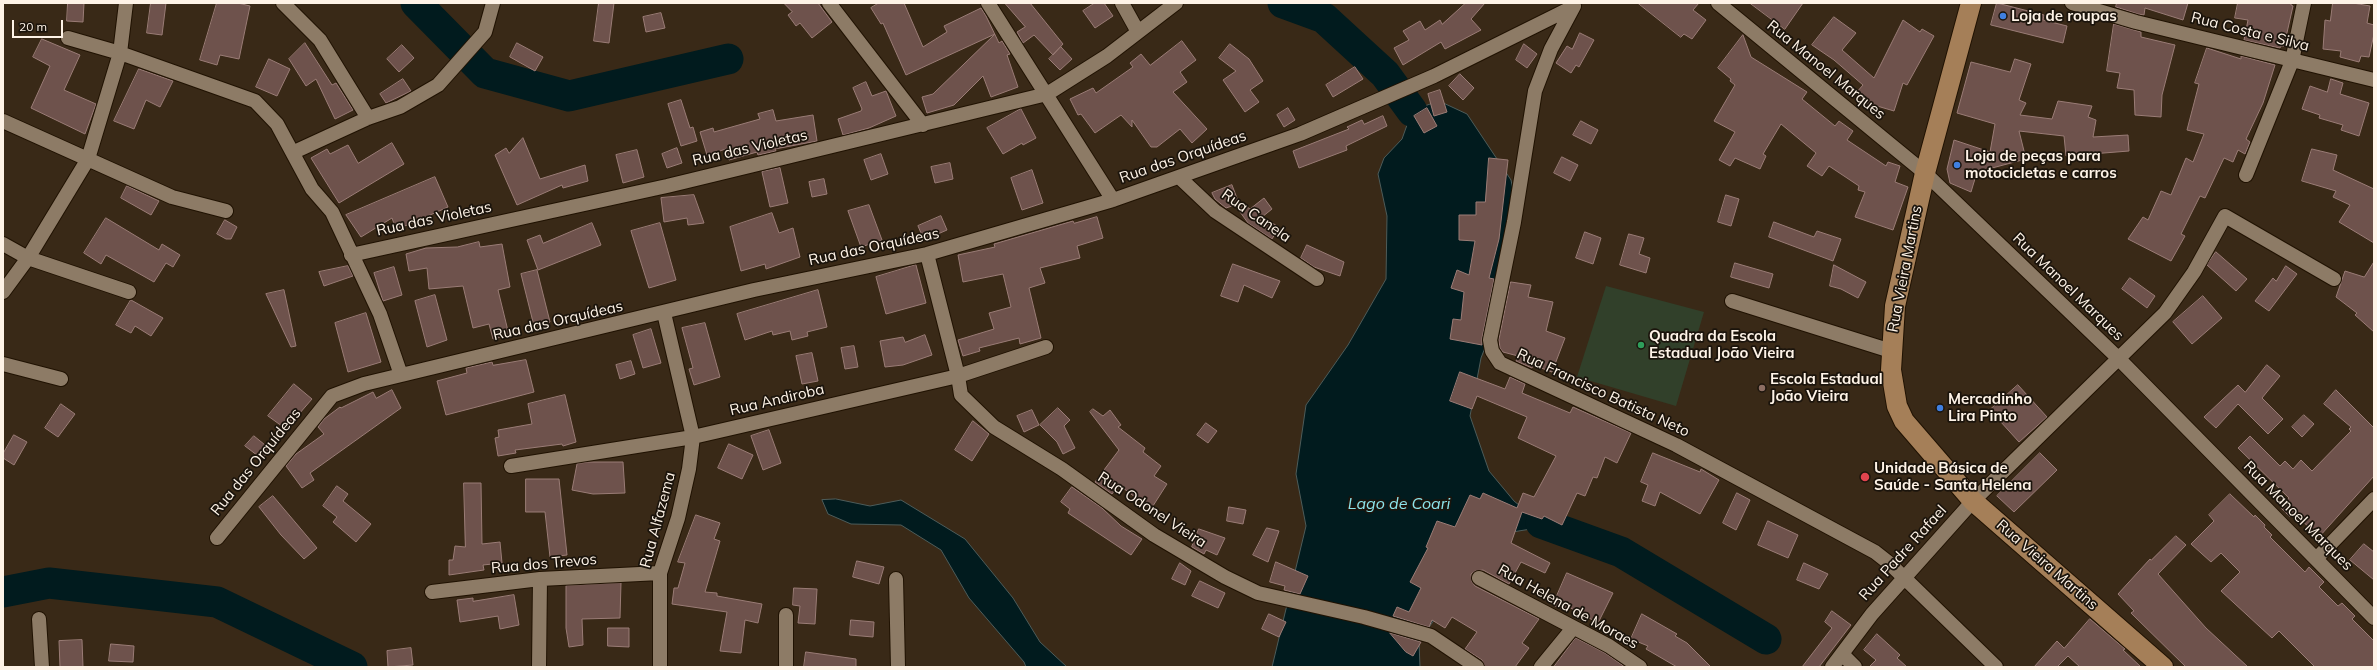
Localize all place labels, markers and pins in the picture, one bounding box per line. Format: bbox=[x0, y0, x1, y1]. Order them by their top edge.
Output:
place label: Loja de roupas bbox=[2011, 7, 2117, 25]
marker: Loja de roupas bbox=[1998, 11, 2008, 21]
place label: Loja de peças para motocicletas e carros bbox=[1965, 147, 2117, 182]
marker: Loja de peças para motocicletas e carros bbox=[1952, 160, 1962, 170]
place label: Quadra da Escola Estadual João Vieira bbox=[1649, 327, 1794, 362]
marker: Quadra da Escola Estadual João Vieira bbox=[1636, 340, 1646, 350]
place label: Escola Estadual João Vieira bbox=[1770, 370, 1883, 405]
marker: Escola Estadual João Vieira bbox=[1757, 383, 1767, 393]
place label: Mercadinho Lira Pinto bbox=[1948, 390, 2032, 425]
marker: Mercadinho Lira Pinto bbox=[1935, 403, 1945, 413]
place label: Unidade Básica de Saúde - Santa Helena bbox=[1874, 459, 2032, 494]
marker: Unidade Básica de Saúde - Santa Helena bbox=[1859, 471, 1871, 483]

